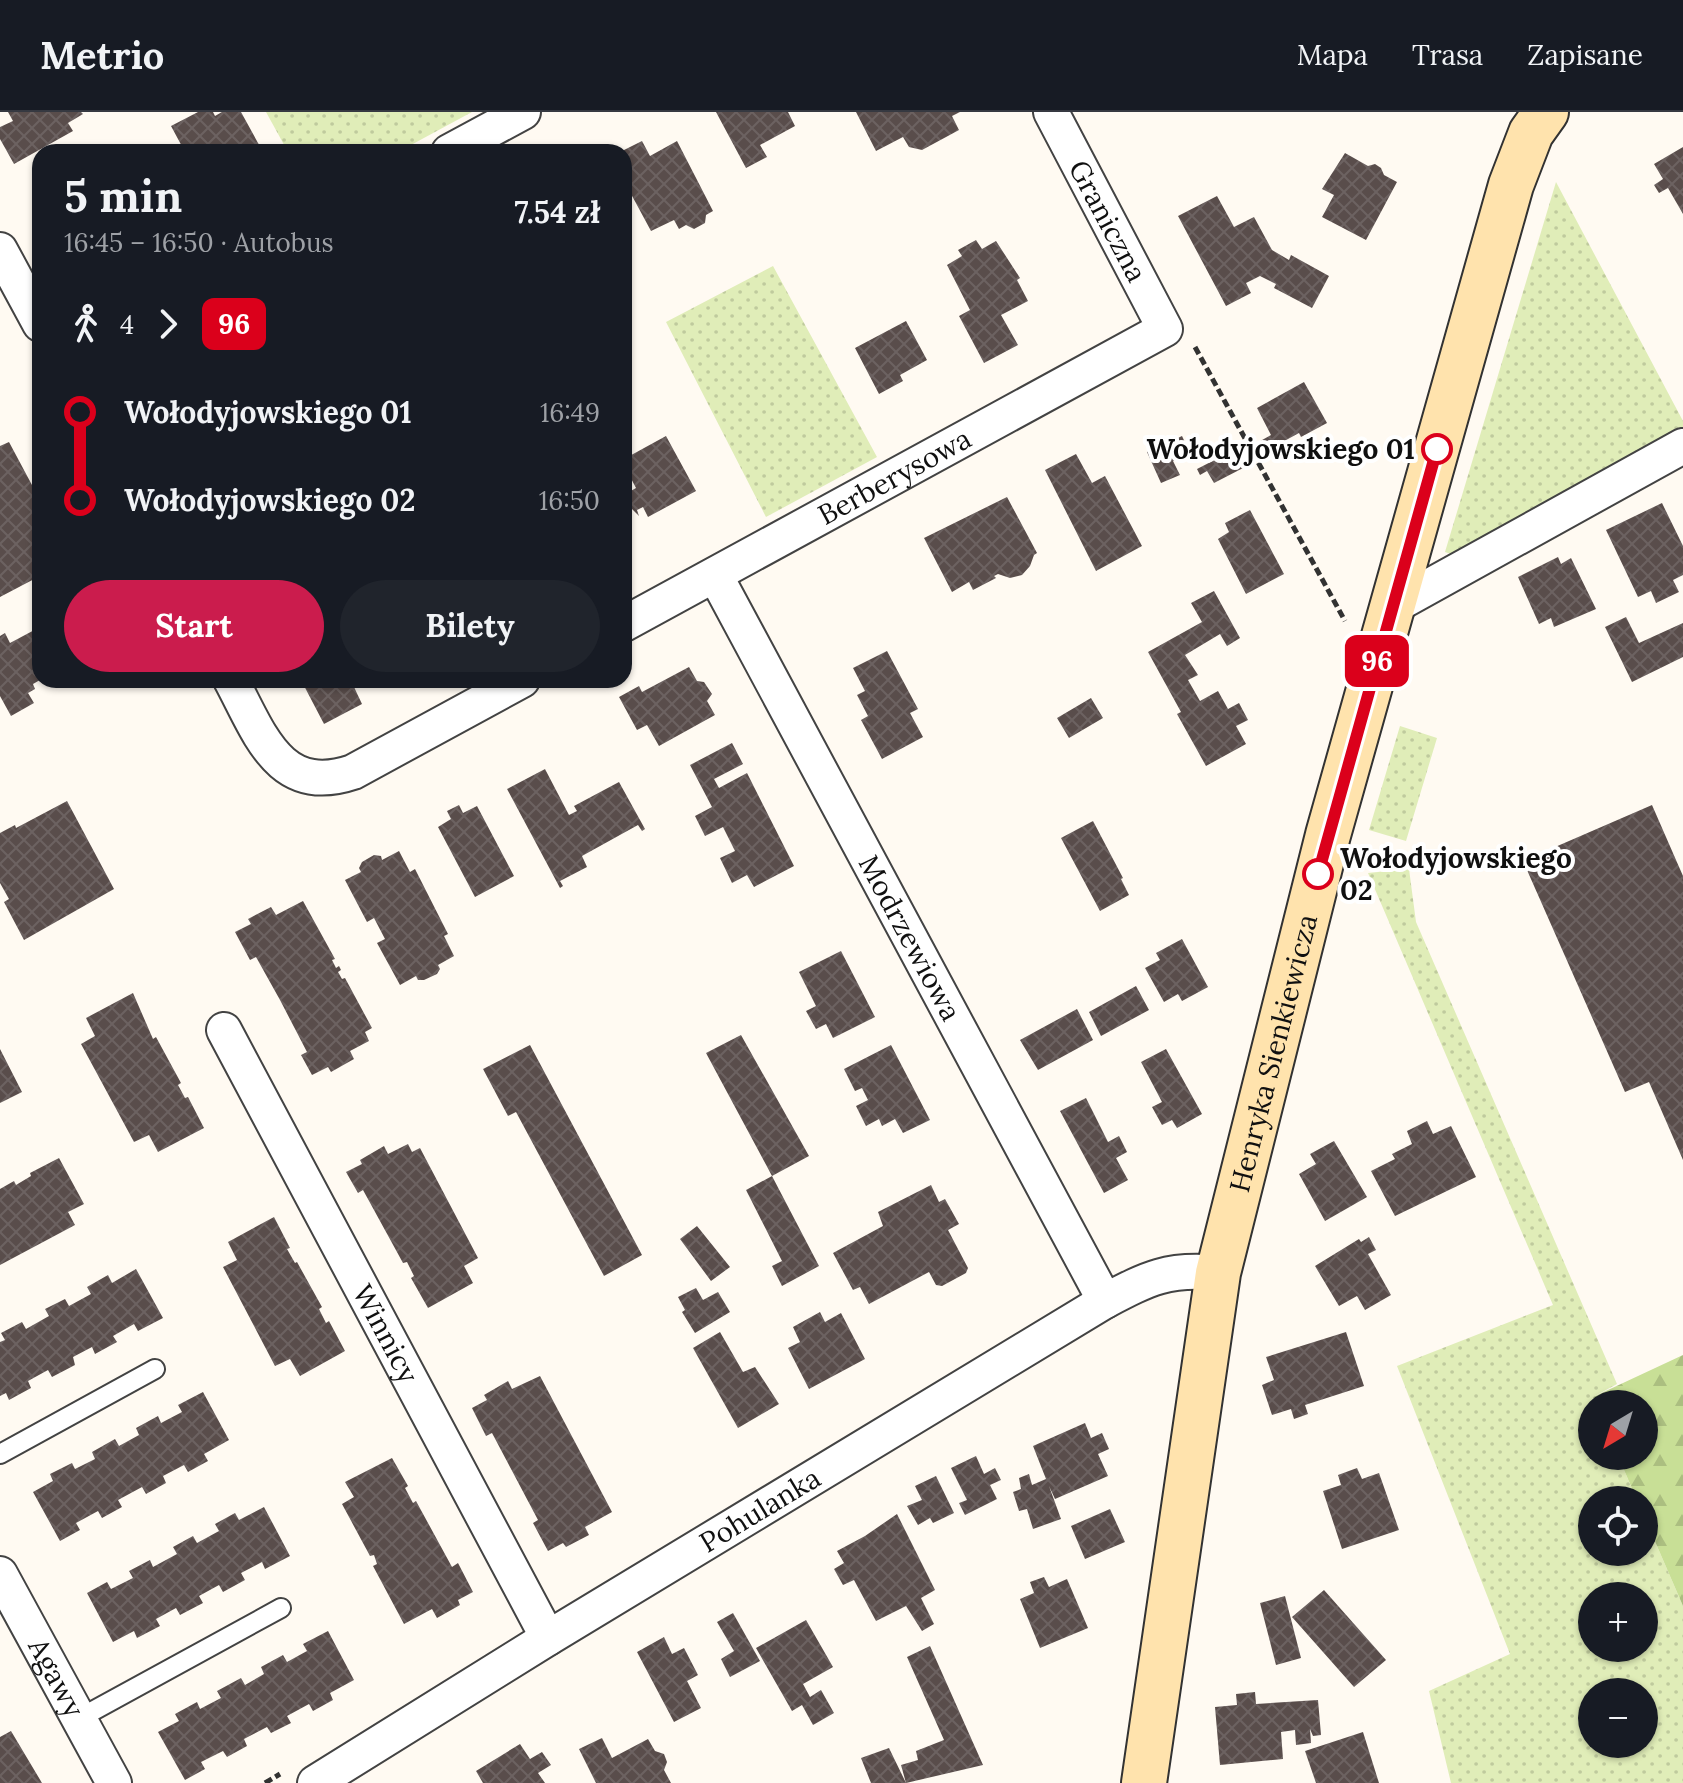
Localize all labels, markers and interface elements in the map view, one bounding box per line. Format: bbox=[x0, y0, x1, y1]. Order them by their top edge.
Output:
text: Metrio bbox=[40, 31, 164, 79]
text: Mapa bbox=[1297, 37, 1368, 73]
text: Trasa bbox=[1412, 37, 1483, 73]
text: Zapisane bbox=[1527, 37, 1643, 73]
street label: Graniczna bbox=[1061, 154, 1155, 288]
text: 5 min bbox=[64, 168, 182, 224]
text: 7.54 zł bbox=[515, 193, 600, 231]
text: 16:45 – 16:50 · Autobus bbox=[64, 226, 334, 259]
icon: walk bbox=[64, 302, 108, 346]
icon: forward bbox=[146, 302, 190, 346]
text: 96 bbox=[218, 306, 250, 342]
text: 4 bbox=[120, 308, 134, 341]
text: Wołodyjowskiego 01 bbox=[124, 393, 412, 431]
text: 16:49 bbox=[540, 396, 600, 429]
street label: Berberysowa bbox=[812, 420, 977, 533]
place label: Wołodyjowskiego 01 bbox=[1147, 431, 1415, 467]
marker: Wołodyjowskiego 01 bbox=[1422, 434, 1452, 464]
text: Wołodyjowskiego 02 bbox=[124, 481, 415, 519]
text: 16:50 bbox=[539, 484, 600, 517]
button: Start bbox=[64, 580, 324, 672]
button: Bilety bbox=[340, 580, 600, 672]
line badge: 96 bbox=[1341, 635, 1413, 687]
text: 96 bbox=[1361, 643, 1393, 679]
place label: Wołodyjowskiego 02 bbox=[1340, 840, 1572, 908]
street label: Modrzewiowa bbox=[851, 849, 969, 1027]
marker: Wołodyjowskiego 02 bbox=[1303, 859, 1333, 889]
street label: Henryka Sienkiewicza bbox=[1221, 910, 1325, 1196]
street label: Winnicy bbox=[345, 1278, 427, 1389]
north arrow bbox=[1578, 1390, 1658, 1470]
map controls bbox=[1578, 1390, 1658, 1758]
street label: Pohulanka bbox=[693, 1459, 827, 1560]
button: locate bbox=[1578, 1486, 1658, 1566]
button: + bbox=[1578, 1582, 1658, 1662]
street label: Agawy bbox=[20, 1631, 93, 1723]
button: − bbox=[1578, 1678, 1658, 1758]

